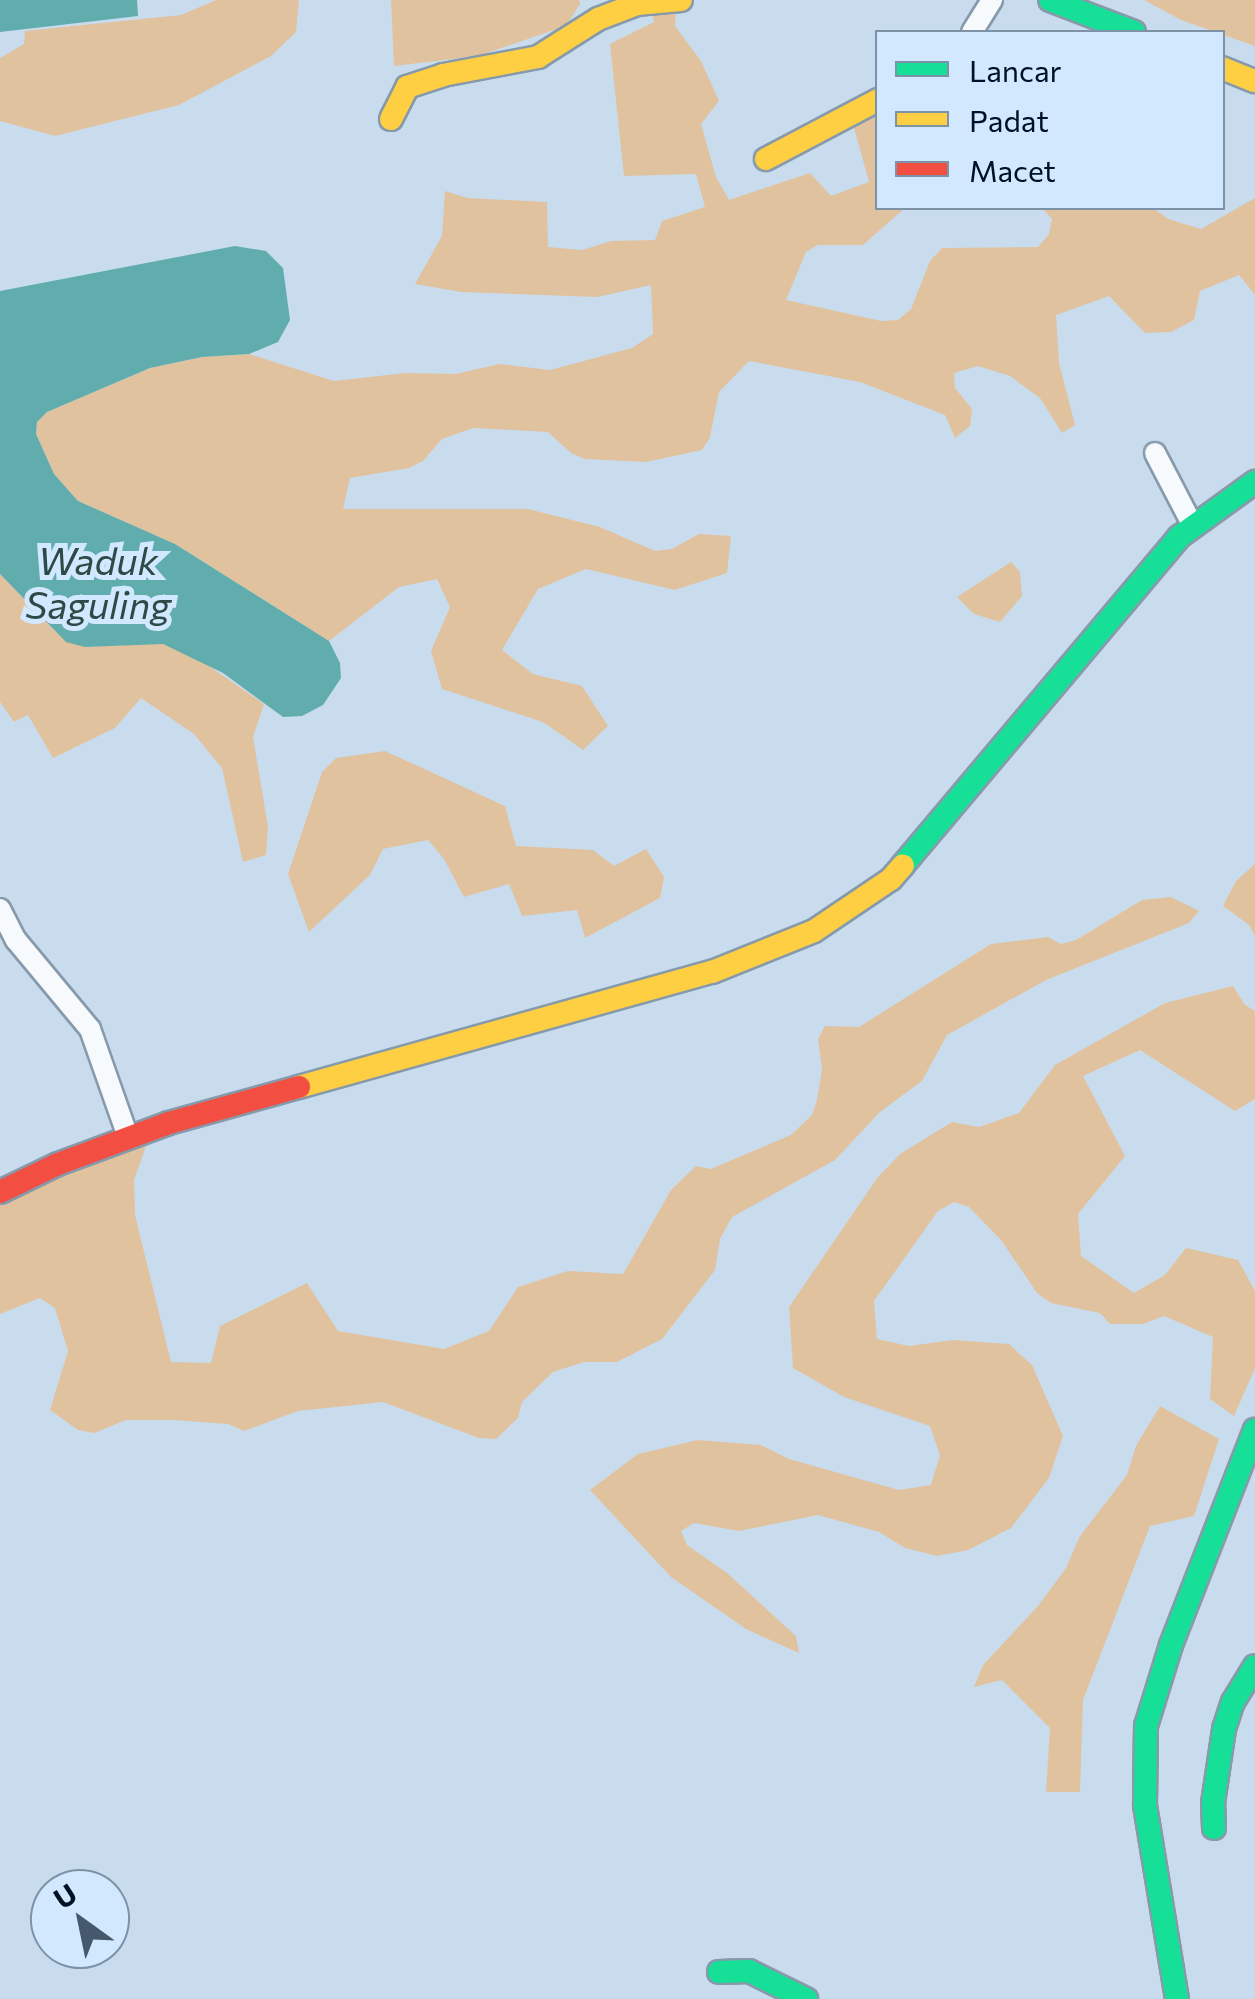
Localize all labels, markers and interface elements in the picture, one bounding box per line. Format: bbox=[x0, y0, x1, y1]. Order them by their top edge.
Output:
legend bbox=[875, 30, 1225, 210]
text: Lancar bbox=[969, 51, 1062, 88]
text: Padat bbox=[969, 101, 1049, 138]
text: Macet bbox=[969, 151, 1056, 188]
water label: Waduk Saguling bbox=[25, 537, 171, 626]
north arrow bbox=[30, 1869, 130, 1969]
text: U bbox=[47, 1876, 83, 1915]

